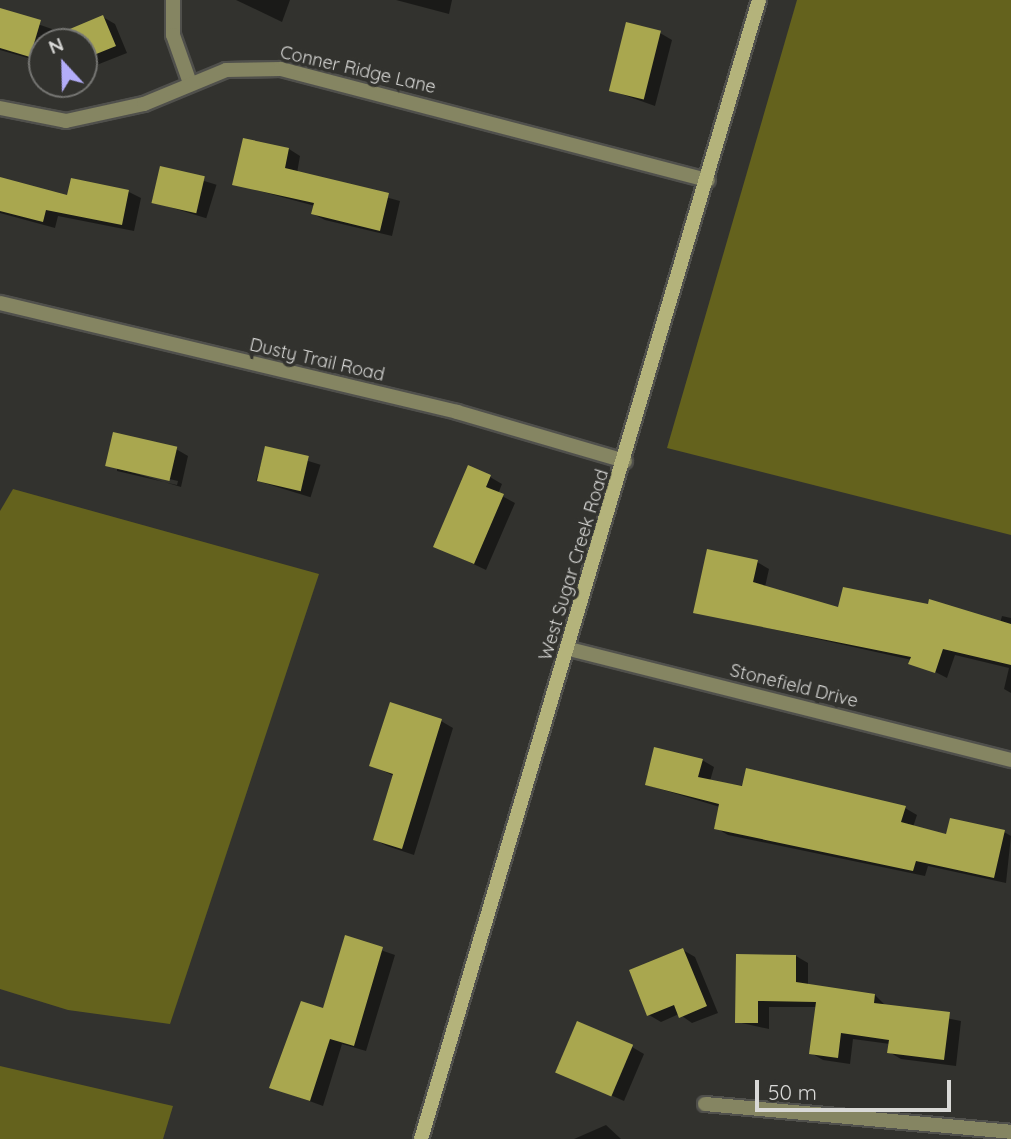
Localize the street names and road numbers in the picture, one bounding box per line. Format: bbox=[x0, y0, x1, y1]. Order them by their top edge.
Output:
street label: Conner Ridge Lane bbox=[278, 42, 438, 98]
street label: Dusty Trail Road bbox=[247, 334, 387, 386]
street label: West Sugar Creek Road bbox=[535, 467, 613, 663]
street label: Stonefield Drive bbox=[728, 660, 860, 712]

